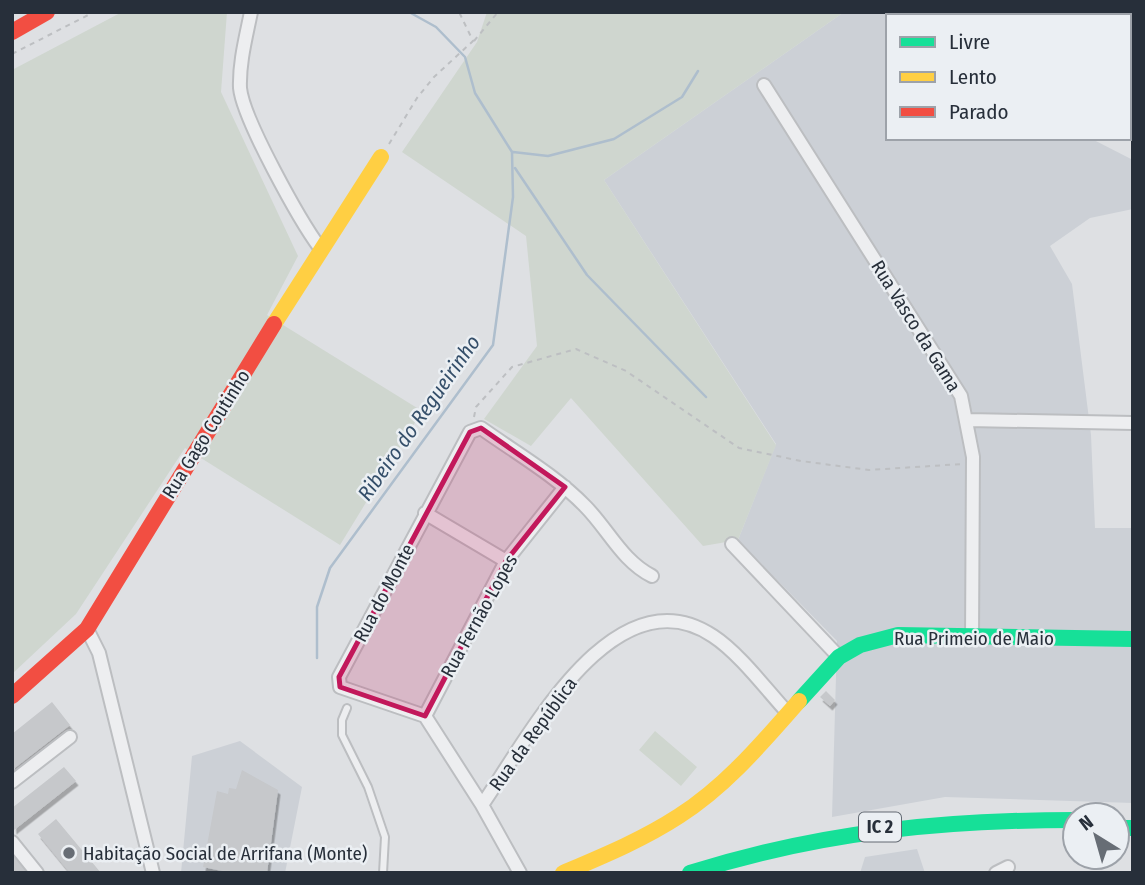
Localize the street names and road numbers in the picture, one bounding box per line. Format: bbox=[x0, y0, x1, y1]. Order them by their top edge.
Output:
street label: Rua Vasco da Gama bbox=[866, 256, 966, 396]
street label: Rua Gago Coutinho bbox=[157, 365, 255, 503]
street label: Rua do Monte bbox=[349, 540, 419, 646]
street label: Rua Fernão Lopes bbox=[436, 550, 522, 682]
street label: Rua Primeio de Maio bbox=[894, 627, 1054, 650]
street label: Rua da República bbox=[484, 673, 582, 795]
road number: IC 2 bbox=[859, 812, 901, 842]

